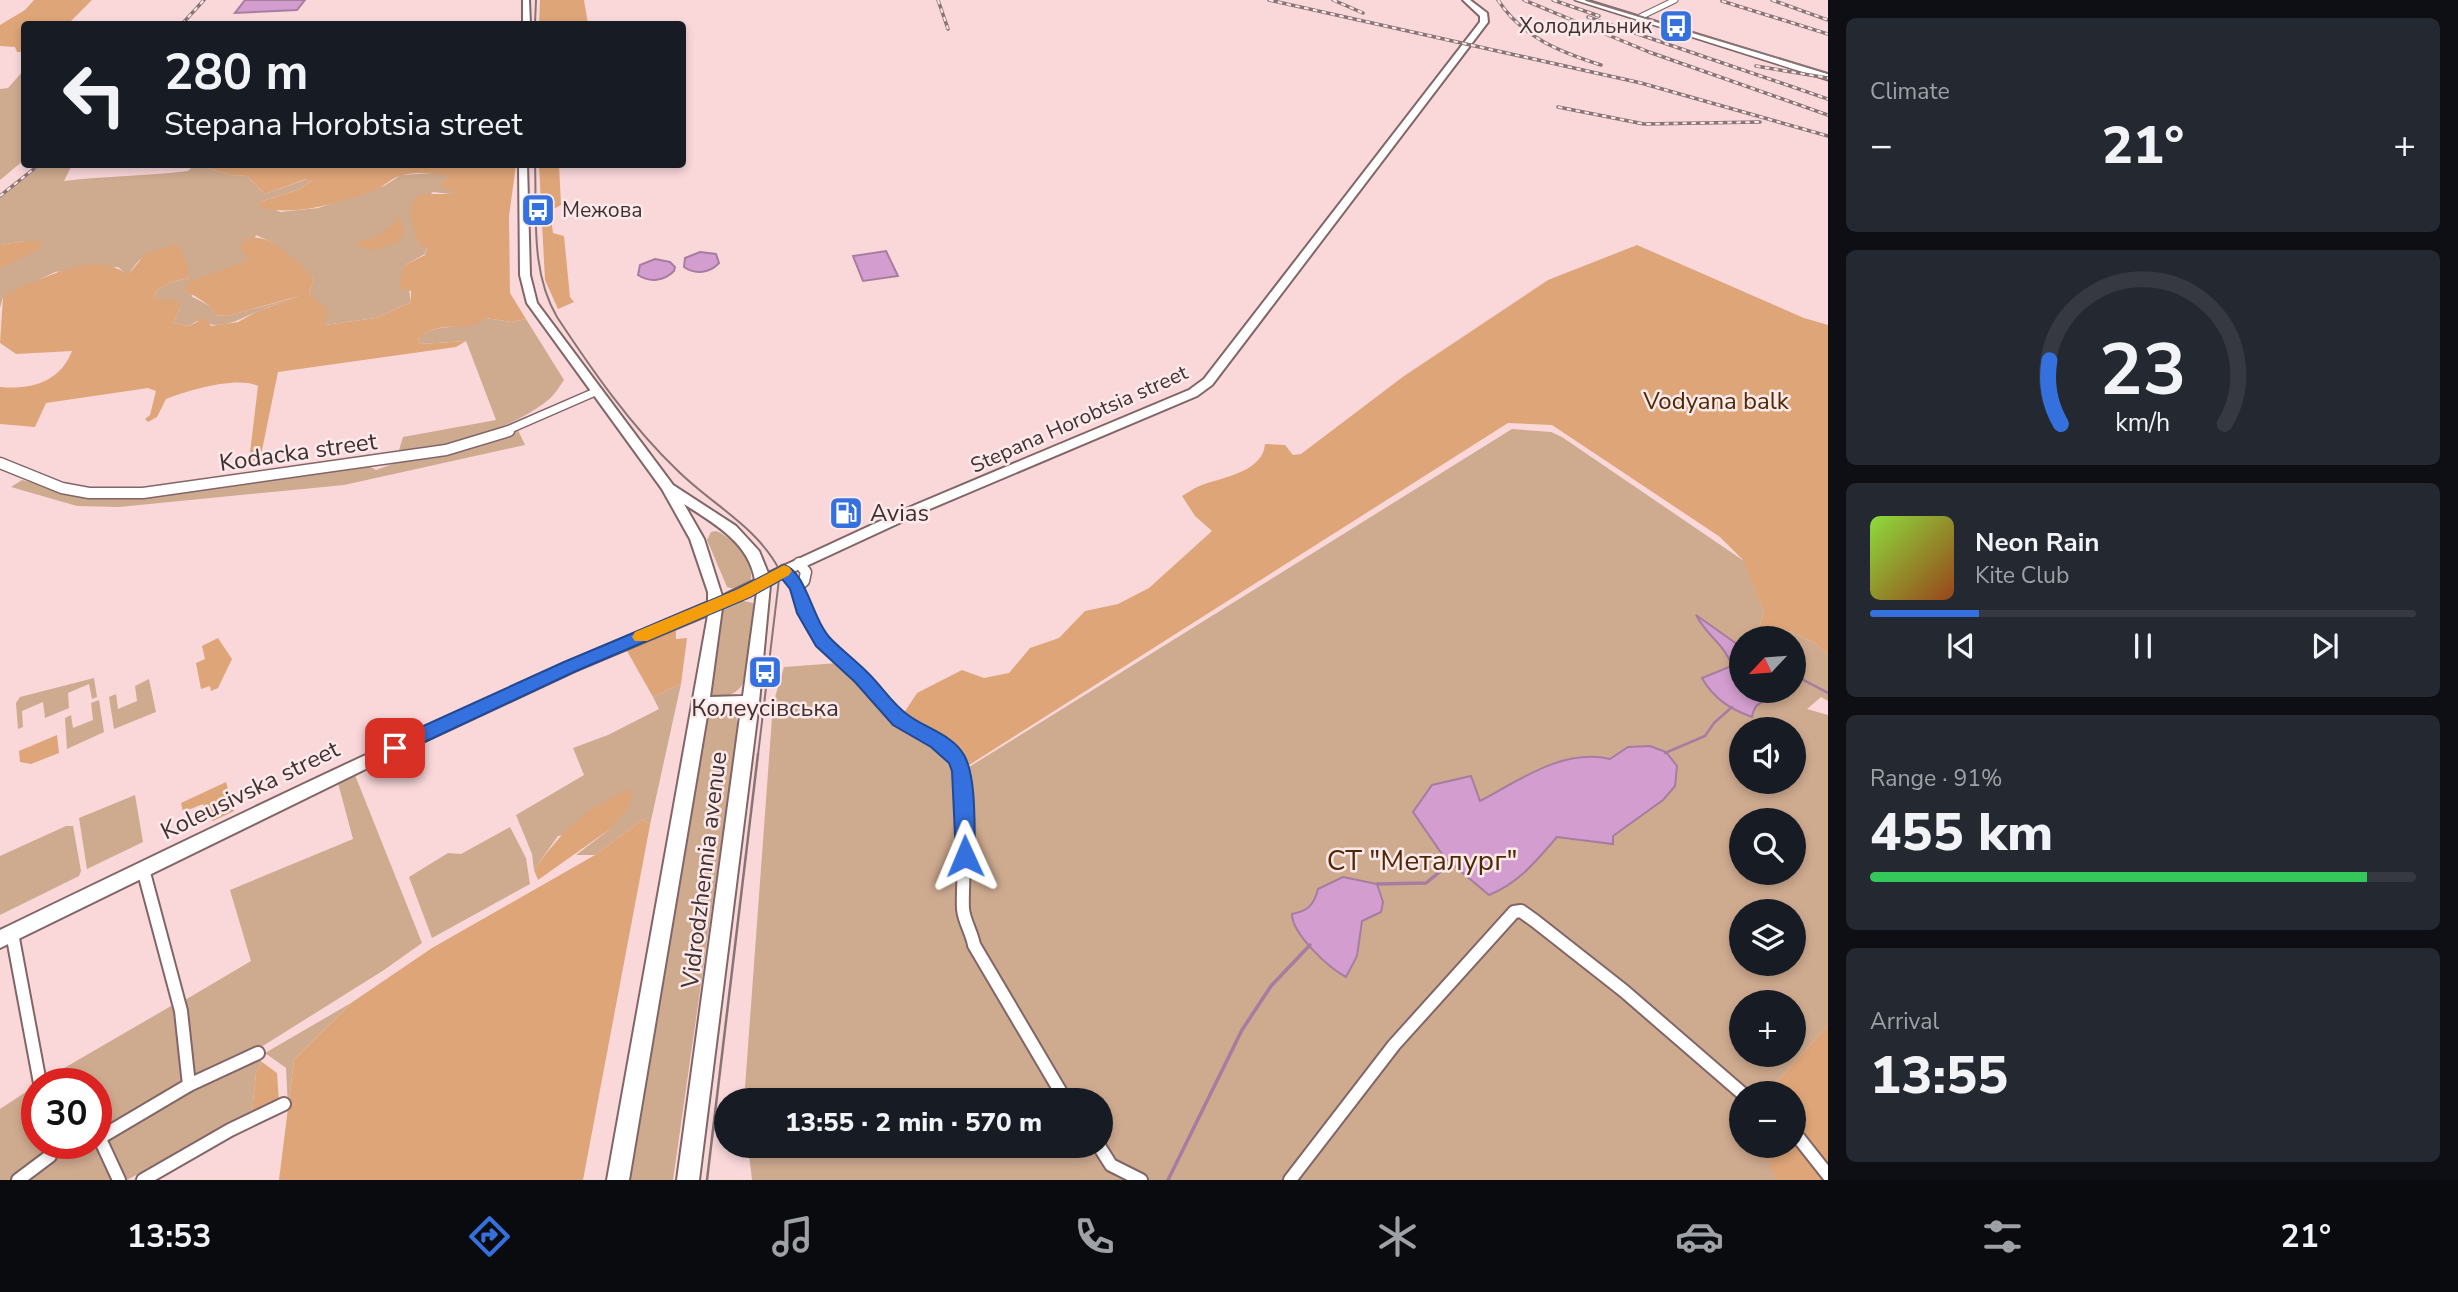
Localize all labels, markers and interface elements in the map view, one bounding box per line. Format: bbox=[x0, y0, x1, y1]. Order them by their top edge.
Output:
bus stop icon: Холодильник bbox=[1657, 7, 1695, 45]
place label: Холодильник bbox=[1519, 12, 1653, 40]
text: 280 m bbox=[164, 39, 308, 106]
icon: left bbox=[49, 49, 140, 140]
text: Climate bbox=[1870, 76, 1950, 107]
text: Stepana Horobtsia street bbox=[164, 103, 522, 146]
text: 21° bbox=[2102, 110, 2184, 181]
text: − bbox=[1870, 120, 1893, 171]
text: + bbox=[2393, 120, 2416, 171]
bus stop icon: Межова bbox=[519, 191, 557, 229]
place label: Межова bbox=[562, 196, 643, 224]
text: 23 bbox=[2099, 320, 2187, 420]
street label: Stepana Horobtsia street bbox=[966, 358, 1193, 480]
park label: Vodyana balk bbox=[1642, 385, 1790, 417]
text: km/h bbox=[2115, 405, 2171, 439]
street label: Kodacka street bbox=[217, 425, 379, 479]
fuel station icon: Avias bbox=[827, 494, 865, 532]
place label: Avias bbox=[870, 497, 929, 529]
text: Neon Rain bbox=[1975, 525, 2100, 560]
text: Kite Club bbox=[1975, 560, 2069, 591]
north arrow bbox=[1729, 626, 1806, 704]
map controls bbox=[1729, 626, 1806, 1158]
icon: previous bbox=[1942, 627, 1980, 665]
icon: pause bbox=[2124, 627, 2162, 665]
icon: next bbox=[2306, 627, 2344, 665]
bus stop icon: Колеусівська bbox=[746, 653, 784, 691]
place label: Колеусівська bbox=[691, 692, 839, 724]
button: sound bbox=[1729, 717, 1806, 794]
pin bbox=[365, 718, 425, 778]
icon: arrive bbox=[376, 729, 414, 767]
street label: Koleusivska street bbox=[155, 733, 345, 847]
street label: Vidrodzhennia avenue bbox=[673, 750, 734, 991]
text: Range · 91% bbox=[1870, 763, 2002, 794]
text: 455 km bbox=[1870, 797, 2053, 868]
button: search bbox=[1729, 808, 1806, 885]
position arrow bbox=[928, 819, 1002, 893]
park label: СТ "Металург" bbox=[1327, 842, 1517, 880]
button: layers bbox=[1729, 899, 1806, 976]
button: + bbox=[1729, 990, 1806, 1067]
text: Arrival bbox=[1870, 1006, 1939, 1037]
text: 13:55 bbox=[1870, 1040, 2008, 1111]
speed limit sign: 30 bbox=[21, 1068, 112, 1159]
button: − bbox=[1729, 1081, 1806, 1158]
text: 13:55 · 2 min · 570 m bbox=[785, 1105, 1042, 1140]
icon: directions bbox=[465, 1212, 514, 1261]
icon: music bbox=[768, 1212, 817, 1261]
icon: phone bbox=[1070, 1212, 1119, 1261]
icon: climate bbox=[1373, 1212, 1422, 1261]
icon: car bbox=[1675, 1212, 1724, 1261]
icon: filters bbox=[1978, 1212, 2027, 1261]
text: 13:53 bbox=[127, 1215, 212, 1258]
text: 21° bbox=[2281, 1215, 2331, 1258]

